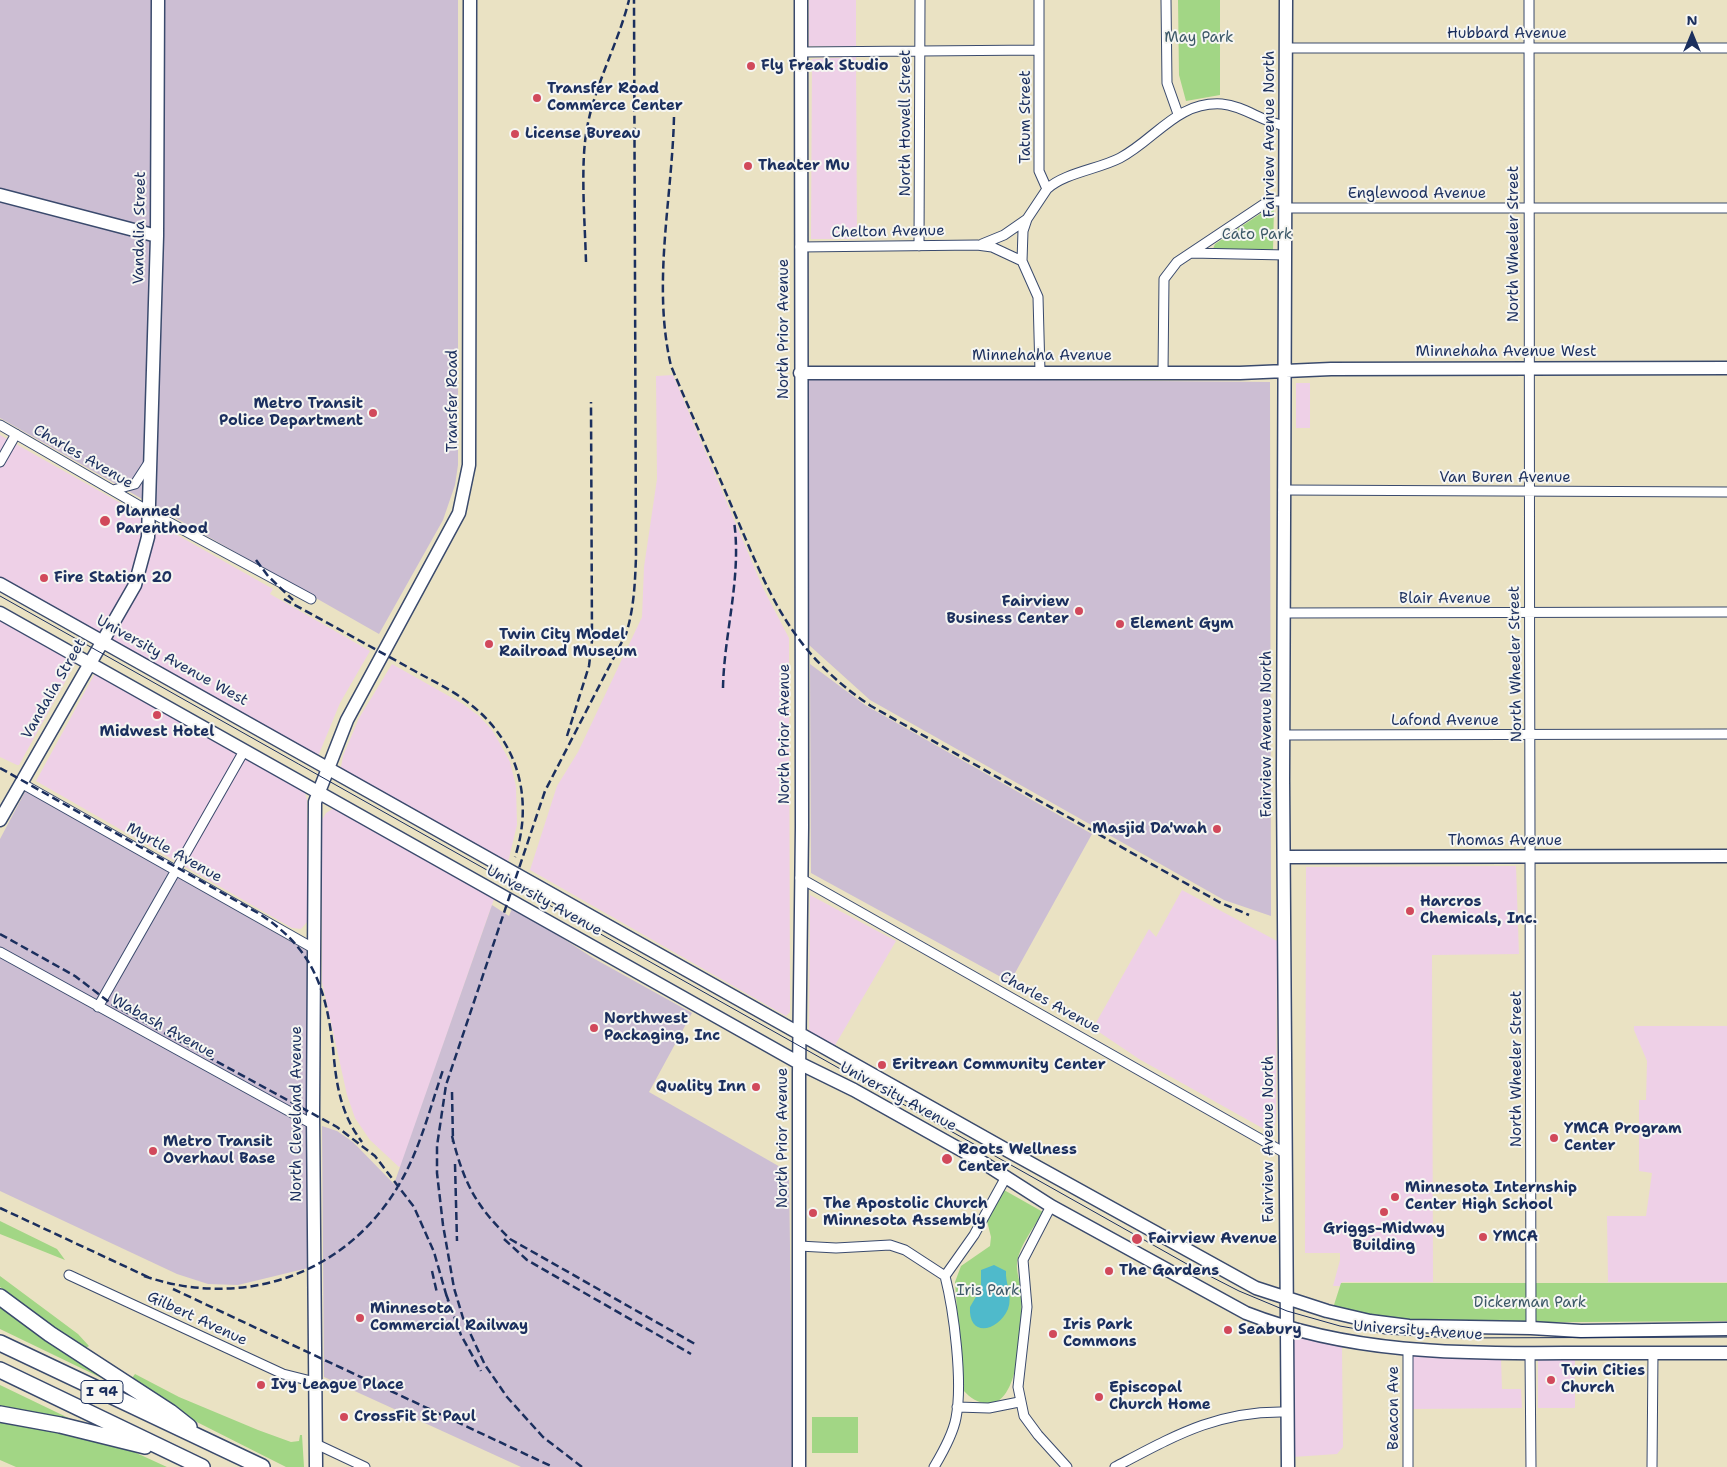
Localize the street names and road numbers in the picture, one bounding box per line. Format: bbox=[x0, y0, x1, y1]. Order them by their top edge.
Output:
street label: Hubbard Avenue bbox=[1447, 25, 1567, 43]
street label: North Howell Street bbox=[897, 50, 915, 196]
street label: Fairview Avenue North bbox=[1261, 51, 1279, 217]
street label: Tatum Street bbox=[1017, 70, 1035, 164]
street label: North Wheeler Street bbox=[1505, 166, 1523, 322]
street label: Vandalia Street bbox=[130, 171, 150, 285]
street label: Englewood Avenue bbox=[1348, 185, 1486, 203]
street label: Chelton Avenue bbox=[831, 222, 945, 242]
street label: North Prior Avenue bbox=[775, 259, 793, 399]
street label: Minnehaha Avenue West bbox=[1416, 343, 1596, 361]
street label: Minnehaha Avenue bbox=[972, 347, 1112, 365]
street label: Transfer Road bbox=[444, 350, 462, 452]
street label: Charles Avenue bbox=[30, 421, 136, 493]
street label: Van Buren Avenue bbox=[1439, 469, 1571, 487]
street label: North Wheeler Street bbox=[1506, 586, 1526, 742]
street label: Blair Avenue bbox=[1399, 590, 1491, 608]
street label: University Avenue West bbox=[93, 612, 251, 710]
street label: Vandalia Street bbox=[18, 636, 90, 742]
street label: Fairview Avenue North bbox=[1258, 651, 1276, 817]
street label: North Prior Avenue bbox=[776, 664, 794, 804]
street label: Lafond Avenue bbox=[1391, 712, 1499, 730]
street label: Myrtle Avenue bbox=[123, 819, 225, 887]
street label: Thomas Avenue bbox=[1448, 832, 1562, 850]
street label: University Avenue bbox=[483, 862, 605, 940]
street label: Charles Avenue bbox=[997, 968, 1103, 1038]
street label: Wabash Avenue bbox=[108, 991, 218, 1063]
street label: North Wheeler Street bbox=[1508, 991, 1526, 1147]
street label: North Cleveland Avenue bbox=[288, 1026, 306, 1202]
street label: Fairview Avenue North bbox=[1260, 1056, 1278, 1222]
street label: University Avenue bbox=[837, 1059, 959, 1135]
street label: North Prior Avenue bbox=[774, 1068, 792, 1208]
street label: Gilbert Avenue bbox=[144, 1288, 250, 1350]
street label: University Avenue bbox=[1353, 1318, 1483, 1344]
street label: Beacon Ave bbox=[1385, 1366, 1403, 1450]
road number: I 94 bbox=[81, 1380, 123, 1404]

